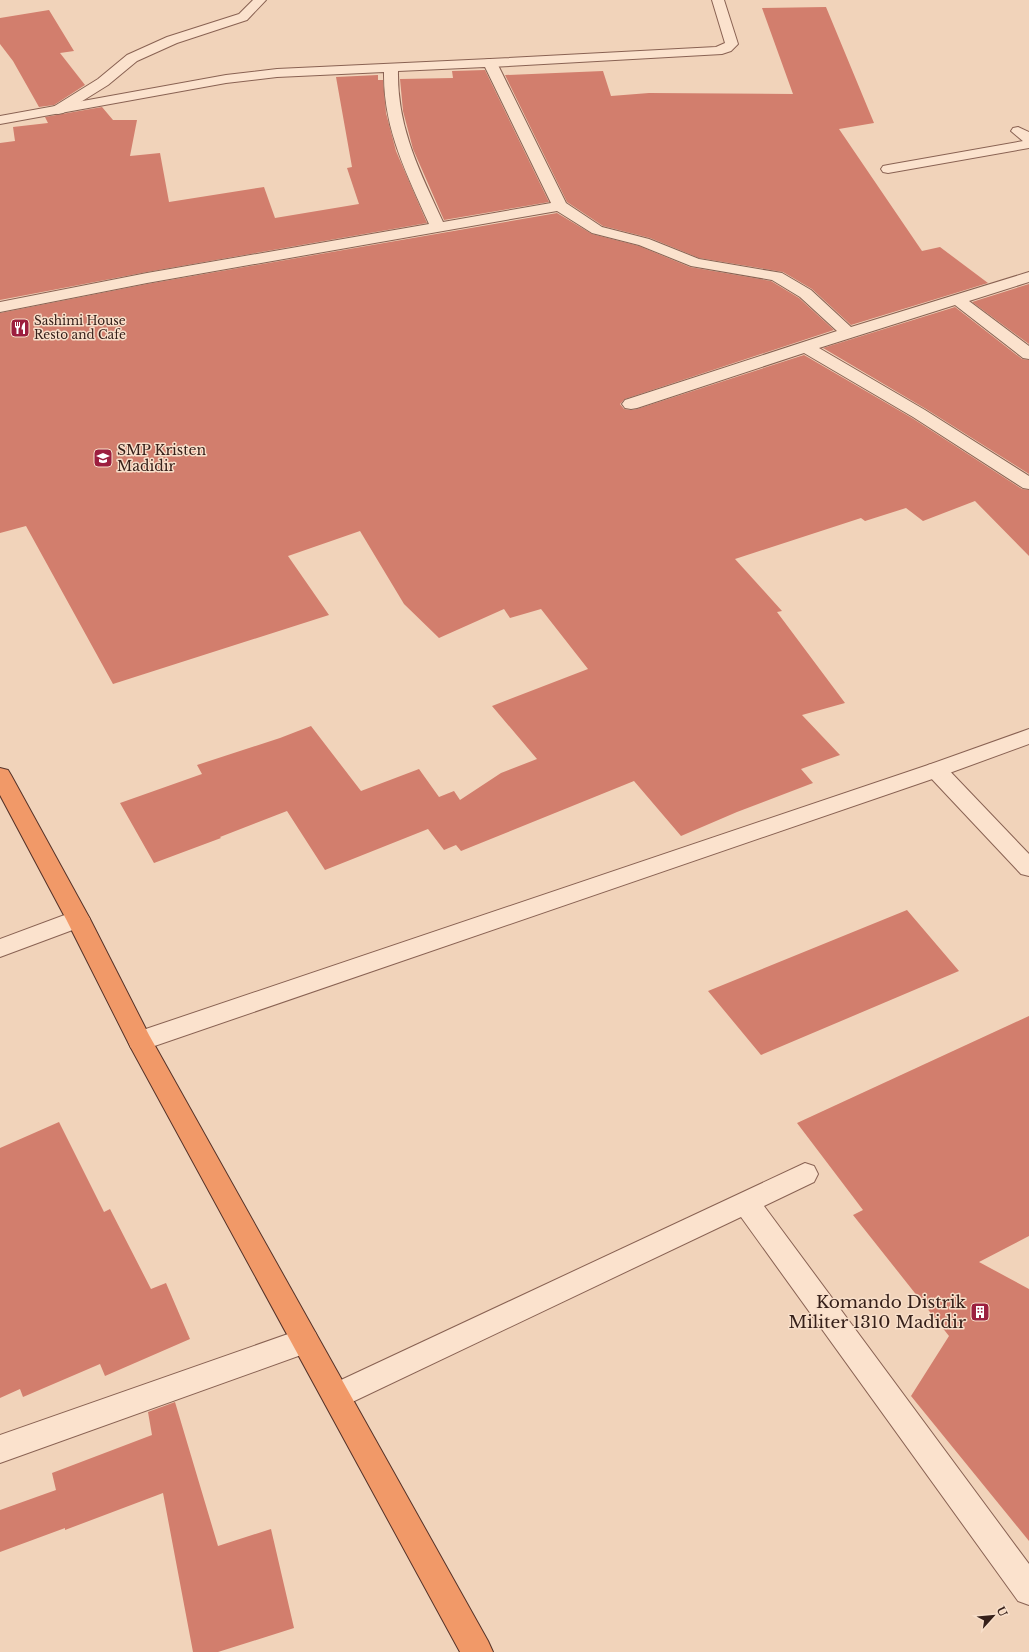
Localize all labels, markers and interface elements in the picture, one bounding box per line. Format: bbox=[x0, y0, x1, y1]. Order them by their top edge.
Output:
place label: Sashimi House Resto and Cafe bbox=[34, 313, 126, 342]
restaurant icon: Sashimi House Resto and Cafe bbox=[9, 317, 31, 339]
place label: SMP Kristen Madidir bbox=[117, 441, 207, 475]
school or university icon: SMP Kristen Madidir bbox=[92, 447, 114, 469]
place label: Komando Distrik Militer 1310 Madidir bbox=[788, 1292, 967, 1333]
building icon: Komando Distrik Militer 1310 Madidir bbox=[969, 1301, 991, 1323]
north arrow bbox=[973, 1596, 1013, 1636]
text: U bbox=[993, 1604, 1010, 1619]

